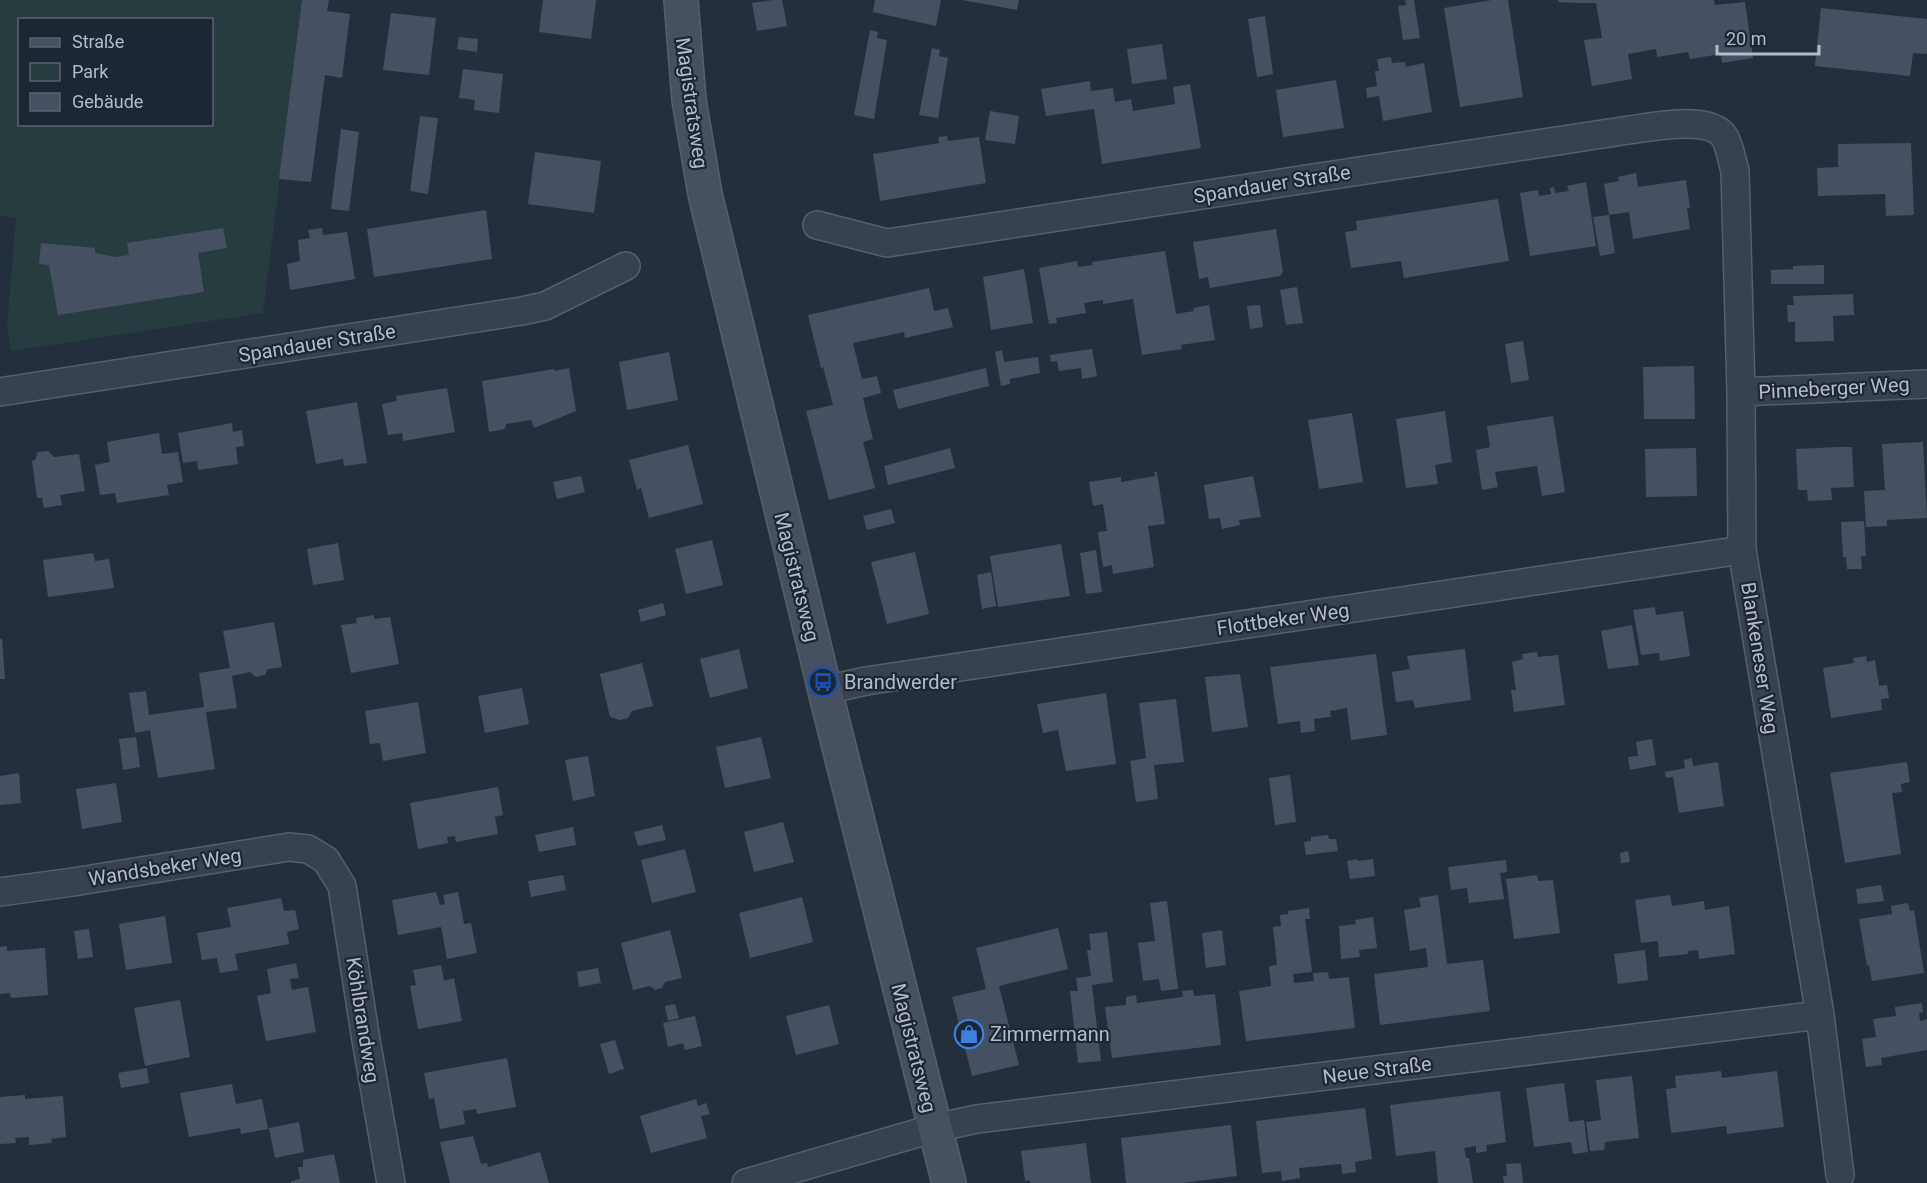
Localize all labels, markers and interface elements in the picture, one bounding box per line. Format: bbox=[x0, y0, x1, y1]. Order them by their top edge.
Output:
legend bbox=[18, 18, 213, 126]
scale bar bbox=[1717, 18, 1819, 56]
text: 20 m bbox=[1726, 28, 1766, 49]
text: Straße bbox=[72, 31, 124, 52]
street label: Magistratsweg bbox=[671, 36, 713, 170]
text: Park bbox=[72, 61, 109, 82]
text: Gebäude bbox=[72, 91, 143, 112]
street label: Spandauer Straße bbox=[1192, 160, 1352, 208]
street label: Spandauer Straße bbox=[237, 319, 397, 367]
street label: Pinneberger Weg bbox=[1758, 372, 1910, 404]
street label: Magistratsweg bbox=[769, 510, 825, 644]
street label: Blankeneser Weg bbox=[1736, 580, 1784, 736]
street label: Flottbeker Weg bbox=[1215, 598, 1351, 640]
bus stop icon: Brandwerder bbox=[807, 666, 839, 698]
place label: Brandwerder bbox=[844, 670, 957, 694]
street label: Wandsbeker Weg bbox=[87, 843, 243, 891]
street label: Köhlbrandweg bbox=[341, 955, 385, 1085]
street label: Magistratsweg bbox=[886, 981, 942, 1115]
shop icon: Zimmermann bbox=[953, 1018, 985, 1050]
place label: Zimmermann bbox=[990, 1022, 1110, 1046]
street label: Neue Straße bbox=[1321, 1051, 1433, 1089]

